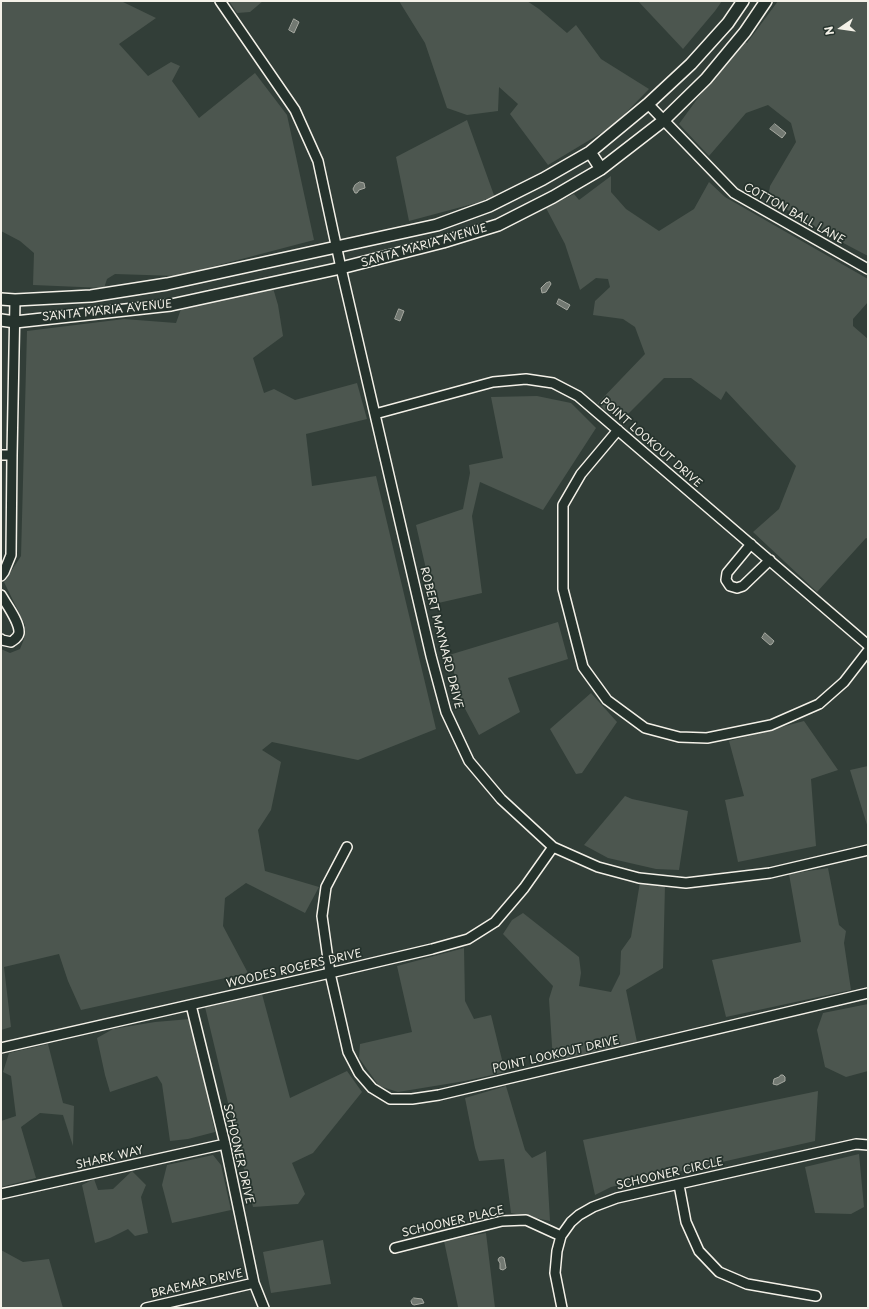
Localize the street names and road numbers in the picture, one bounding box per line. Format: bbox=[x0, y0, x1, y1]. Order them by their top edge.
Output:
street label: COTTON BALL LANE bbox=[741, 181, 847, 247]
street label: SANTA MARIA AVENUE bbox=[359, 222, 489, 270]
street label: SANTA MARIA AVENUE bbox=[41, 298, 173, 324]
street label: POINT LOOKOUT DRIVE bbox=[598, 395, 704, 491]
street label: ROBERT MAYNARD DRIVE bbox=[417, 566, 465, 710]
street label: WOODES ROGERS DRIVE bbox=[225, 947, 363, 991]
street label: POINT LOOKOUT DRIVE bbox=[491, 1034, 621, 1076]
street label: SCHOONER DRIVE bbox=[220, 1103, 256, 1205]
street label: SHARK WAY bbox=[75, 1144, 145, 1172]
street label: SCHOONER CIRCLE bbox=[615, 1155, 725, 1193]
street label: SCHOONER PLACE bbox=[401, 1204, 505, 1240]
street label: BRAEMAR DRIVE bbox=[150, 1267, 244, 1301]

